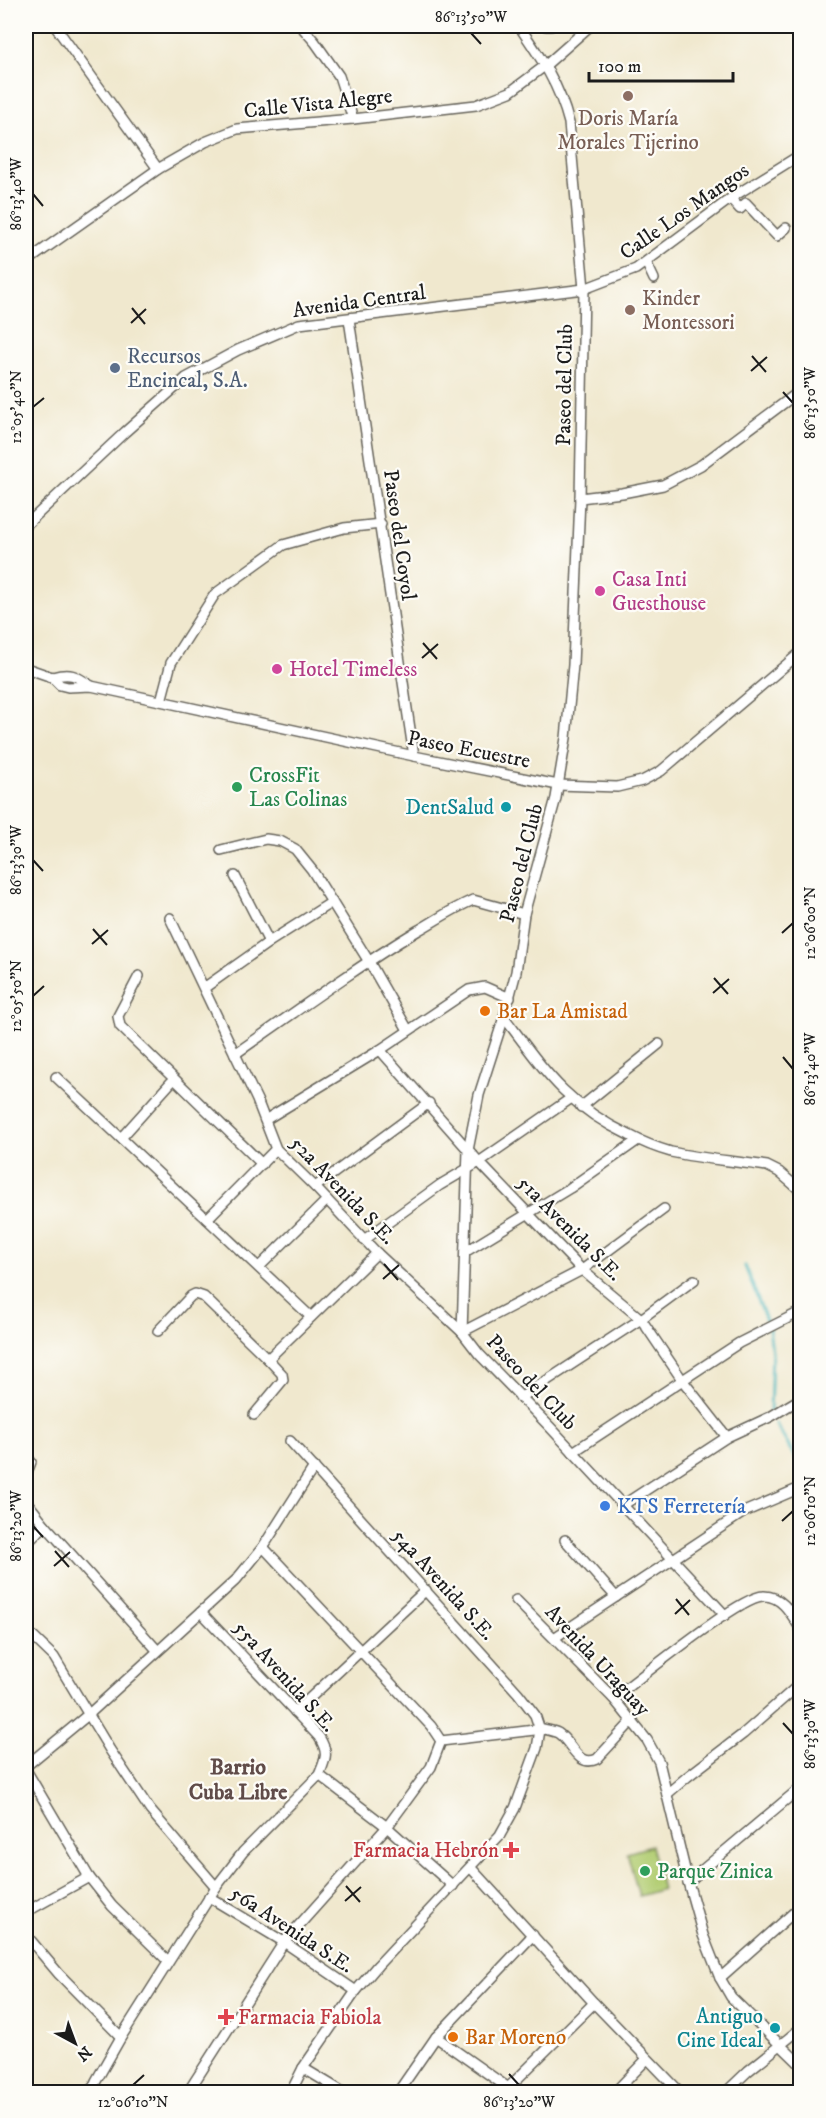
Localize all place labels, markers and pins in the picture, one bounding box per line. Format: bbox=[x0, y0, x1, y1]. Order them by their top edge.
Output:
marker: Doris María Morales Tijerino bbox=[621, 89, 635, 103]
place label: Doris María Morales Tijerino bbox=[557, 106, 699, 156]
place label: Kinder Montessori bbox=[642, 286, 735, 336]
marker: Kinder Montessori bbox=[623, 303, 637, 317]
place label: Recursos Encincal, S.A. bbox=[127, 344, 248, 394]
marker: Recursos Encincal, S.A. bbox=[108, 361, 122, 375]
place label: Casa Inti Guesthouse bbox=[612, 567, 707, 617]
marker: Casa Inti Guesthouse bbox=[593, 584, 607, 598]
place label: Hotel Timeless bbox=[289, 657, 417, 683]
marker: Hotel Timeless bbox=[270, 662, 284, 676]
place label: CrossFit Las Colinas bbox=[249, 763, 347, 813]
marker: CrossFit Las Colinas bbox=[230, 780, 244, 794]
place label: DentSalud bbox=[405, 795, 495, 821]
marker: DentSalud bbox=[499, 800, 513, 814]
place label: Bar La Amistad bbox=[497, 999, 628, 1025]
marker: Bar La Amistad bbox=[478, 1004, 492, 1018]
place label: KTS Ferretería bbox=[617, 1494, 746, 1520]
marker: KTS Ferretería bbox=[598, 1499, 612, 1513]
place label: Farmacia Hebrón bbox=[353, 1838, 499, 1864]
marker: Farmacia Hebrón bbox=[504, 1843, 518, 1857]
place label: Parque Zinica bbox=[657, 1859, 773, 1885]
marker: Parque Zinica bbox=[638, 1864, 652, 1878]
place label: Antiguo Cine Ideal bbox=[677, 2004, 764, 2054]
place label: Farmacia Fabiola bbox=[238, 2005, 381, 2031]
marker: Farmacia Fabiola bbox=[219, 2010, 233, 2024]
marker: Antiguo Cine Ideal bbox=[768, 2021, 782, 2035]
place label: Bar Moreno bbox=[465, 2025, 566, 2051]
marker: Bar Moreno bbox=[446, 2030, 460, 2044]

